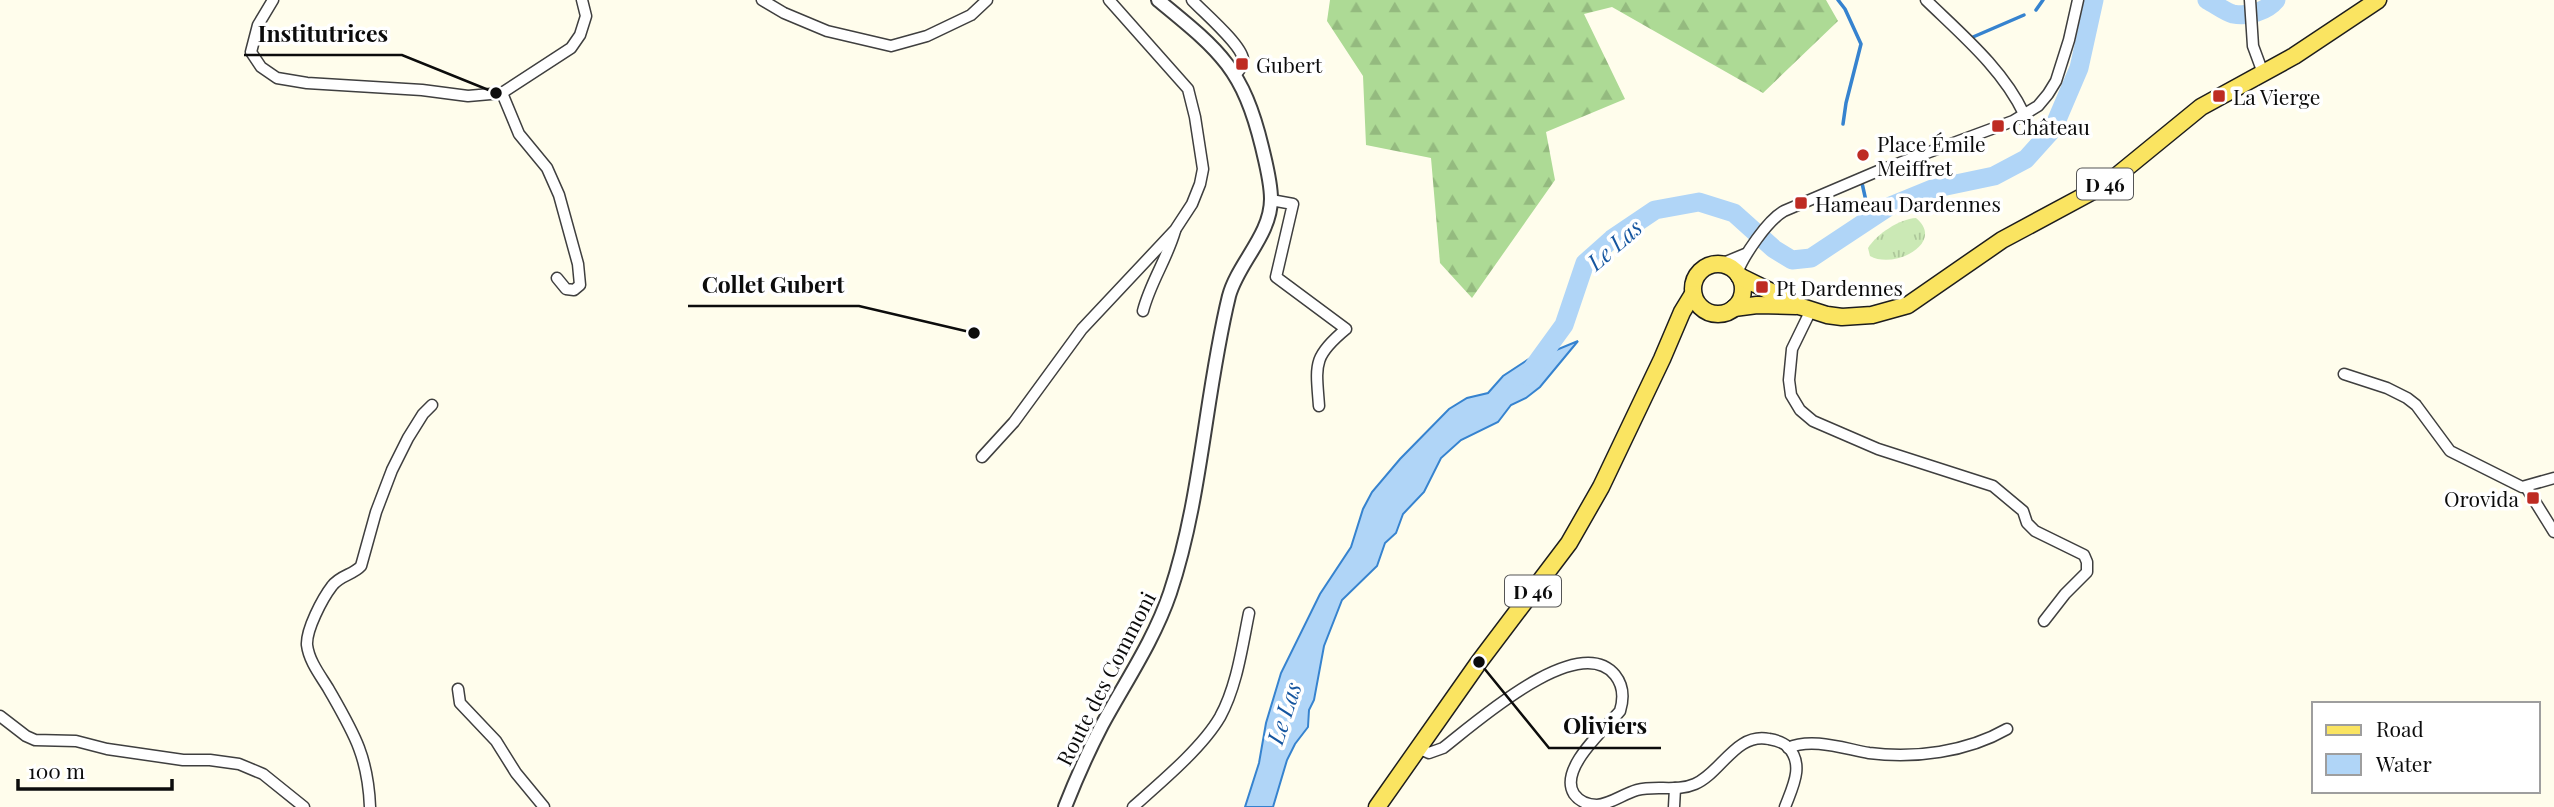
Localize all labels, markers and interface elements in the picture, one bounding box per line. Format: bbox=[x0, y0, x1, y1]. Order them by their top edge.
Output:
callout: Institutrices bbox=[244, 11, 402, 55]
text: Institutrices bbox=[258, 17, 388, 48]
place label: Gubert bbox=[1256, 50, 1323, 78]
marker: Gubert bbox=[1234, 56, 1250, 72]
place label: La Vierge bbox=[2233, 82, 2320, 110]
marker: La Vierge bbox=[2211, 88, 2227, 104]
place label: Château bbox=[2012, 112, 2090, 140]
marker: Château bbox=[1990, 118, 2006, 134]
place label: Place Émile Meiffret bbox=[1877, 129, 1986, 181]
marker: Place Émile Meiffret bbox=[1855, 147, 1871, 163]
road number: D 46 bbox=[2077, 168, 2133, 200]
place label: Hameau Dardennes bbox=[1815, 189, 2001, 217]
marker: Hameau Dardennes bbox=[1793, 195, 1809, 211]
water label: Le Las bbox=[1579, 211, 1648, 277]
callout: Collet Gubert bbox=[688, 262, 859, 306]
text: Collet Gubert bbox=[702, 268, 845, 299]
place label: Pt Dardennes bbox=[1776, 273, 1903, 301]
marker: Pt Dardennes bbox=[1754, 279, 1770, 295]
place label: Orovida bbox=[2444, 484, 2520, 512]
marker: Orovida bbox=[2525, 490, 2541, 506]
road number: D 46 bbox=[1505, 576, 1561, 606]
street label: Route des Commoni bbox=[1049, 586, 1161, 770]
water label: Le Las bbox=[1258, 678, 1308, 749]
legend bbox=[2312, 702, 2540, 793]
callout: Oliviers bbox=[1549, 704, 1661, 748]
text: Oliviers bbox=[1563, 709, 1647, 740]
text: Road bbox=[2376, 714, 2424, 742]
scale bar bbox=[18, 748, 172, 792]
text: Water bbox=[2375, 749, 2432, 777]
text: 100 m bbox=[28, 756, 85, 784]

